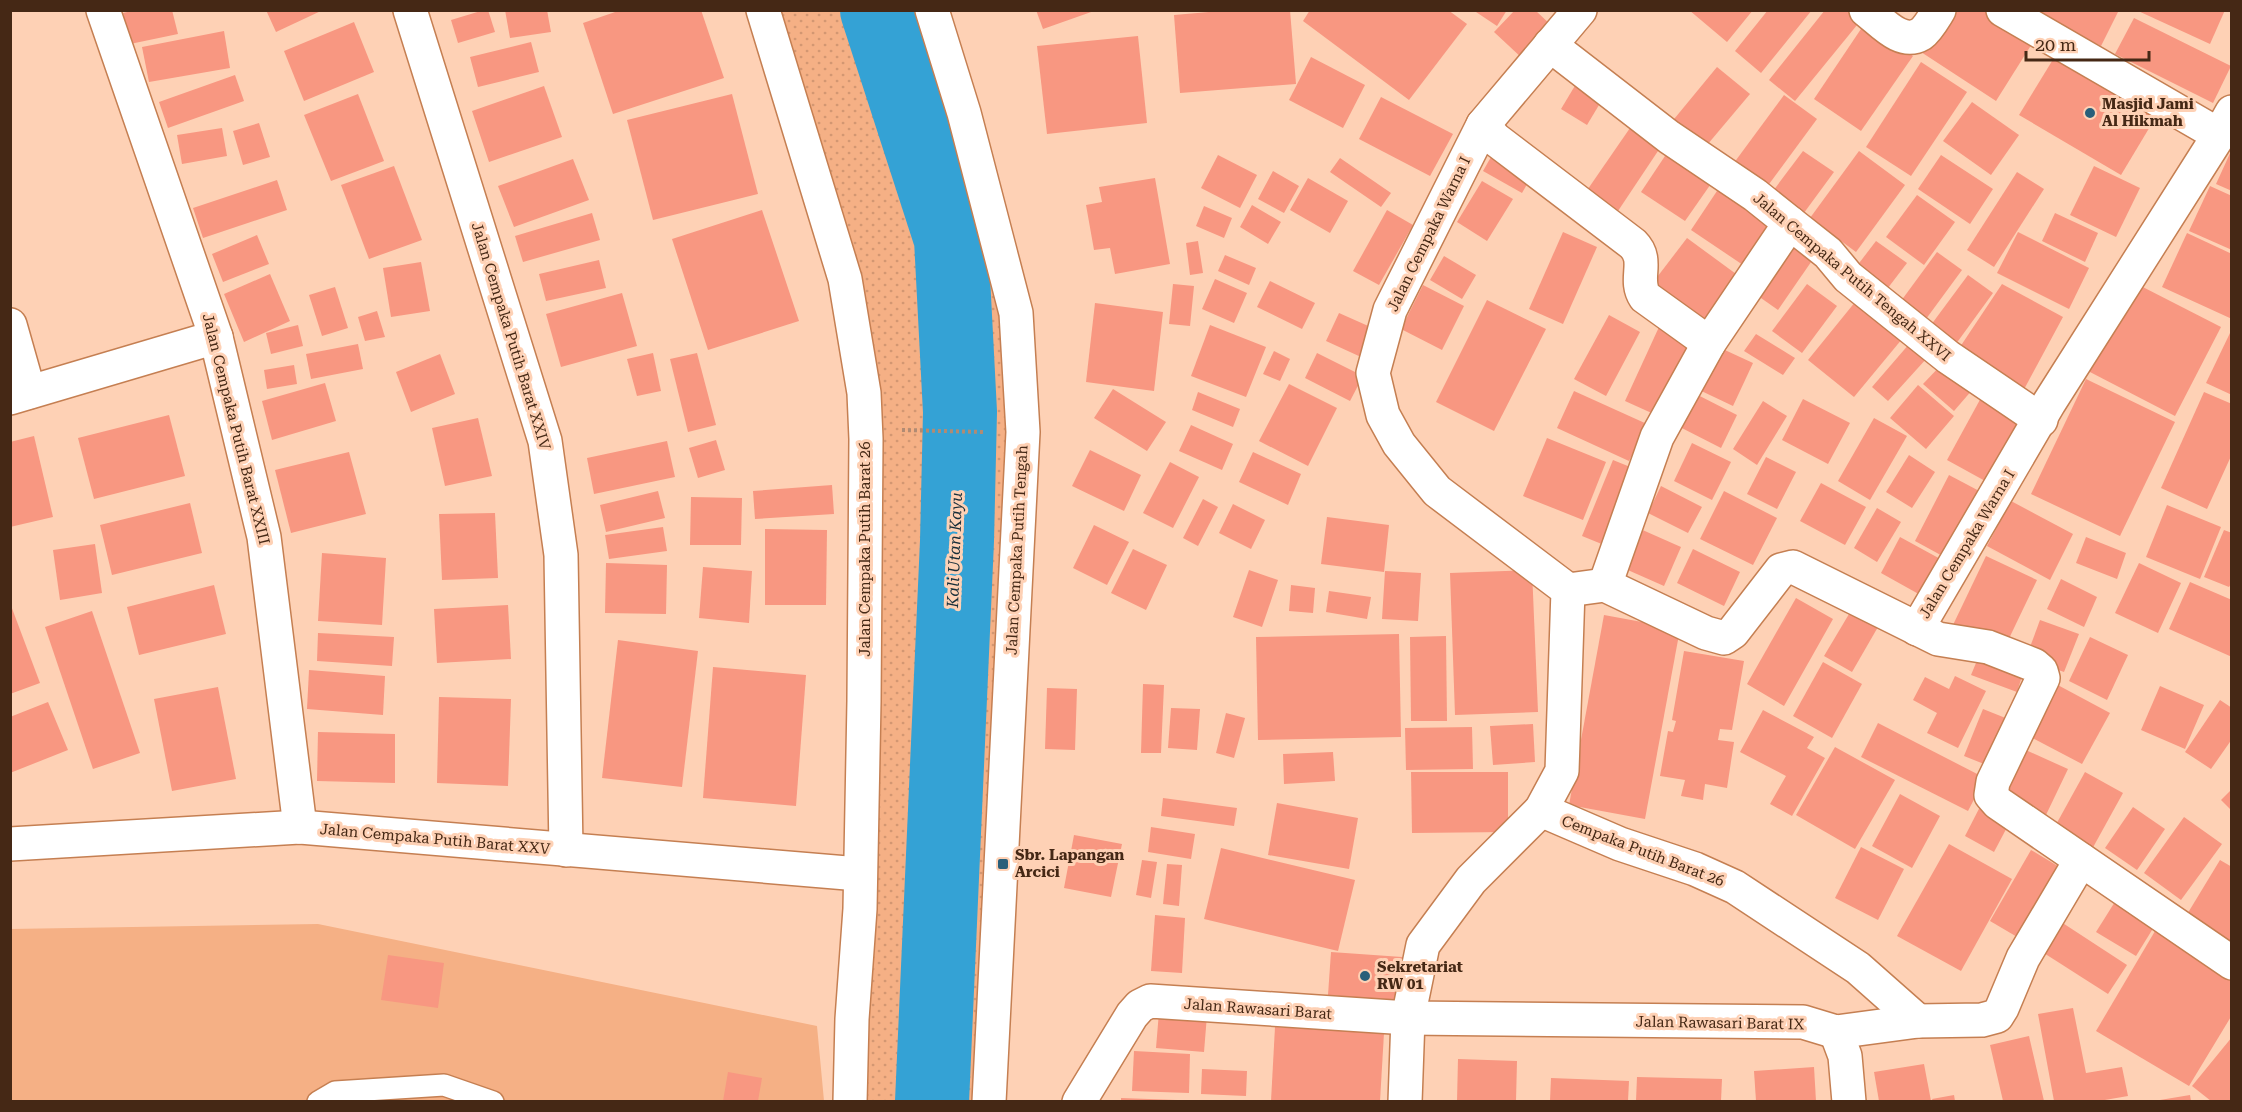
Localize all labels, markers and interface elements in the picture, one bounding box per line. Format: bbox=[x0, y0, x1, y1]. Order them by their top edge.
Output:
scale bar bbox=[2026, 24, 2149, 62]
text: 20 m bbox=[2035, 34, 2076, 55]
place label: Masjid Jami Al Hikmah bbox=[2102, 95, 2194, 130]
marker: Masjid Jami Al Hikmah bbox=[2083, 106, 2097, 120]
street label: Jalan Cempaka Warna I bbox=[1384, 154, 1474, 314]
street label: Jalan Cempaka Putih Tengah XXVI bbox=[1750, 189, 1954, 365]
street label: Jalan Cempaka Putih Barat XXIV bbox=[468, 220, 554, 452]
street label: Jalan Cempaka Putih Barat XXIII bbox=[199, 312, 273, 546]
street label: Jalan Cempaka Putih Barat 26 bbox=[856, 441, 874, 657]
street label: Jalan Cempaka Putih Tengah bbox=[1003, 444, 1032, 655]
street label: Jalan Cempaka Warna I bbox=[1915, 466, 2019, 622]
water label: Kali Utan Kayu bbox=[943, 492, 966, 609]
street label: Cempaka Putih Barat 26 bbox=[1559, 812, 1727, 890]
street label: Jalan Cempaka Putih Barat XXV bbox=[319, 820, 551, 858]
place label: Sbr. Lapangan Arcici bbox=[1015, 846, 1124, 881]
marker: Sbr. Lapangan Arcici bbox=[996, 857, 1010, 871]
place label: Sekretariat RW 01 bbox=[1377, 958, 1463, 993]
marker: Sekretariat RW 01 bbox=[1358, 969, 1372, 983]
street label: Jalan Rawasari Barat bbox=[1183, 995, 1333, 1023]
street label: Jalan Rawasari Barat IX bbox=[1635, 1013, 1805, 1033]

